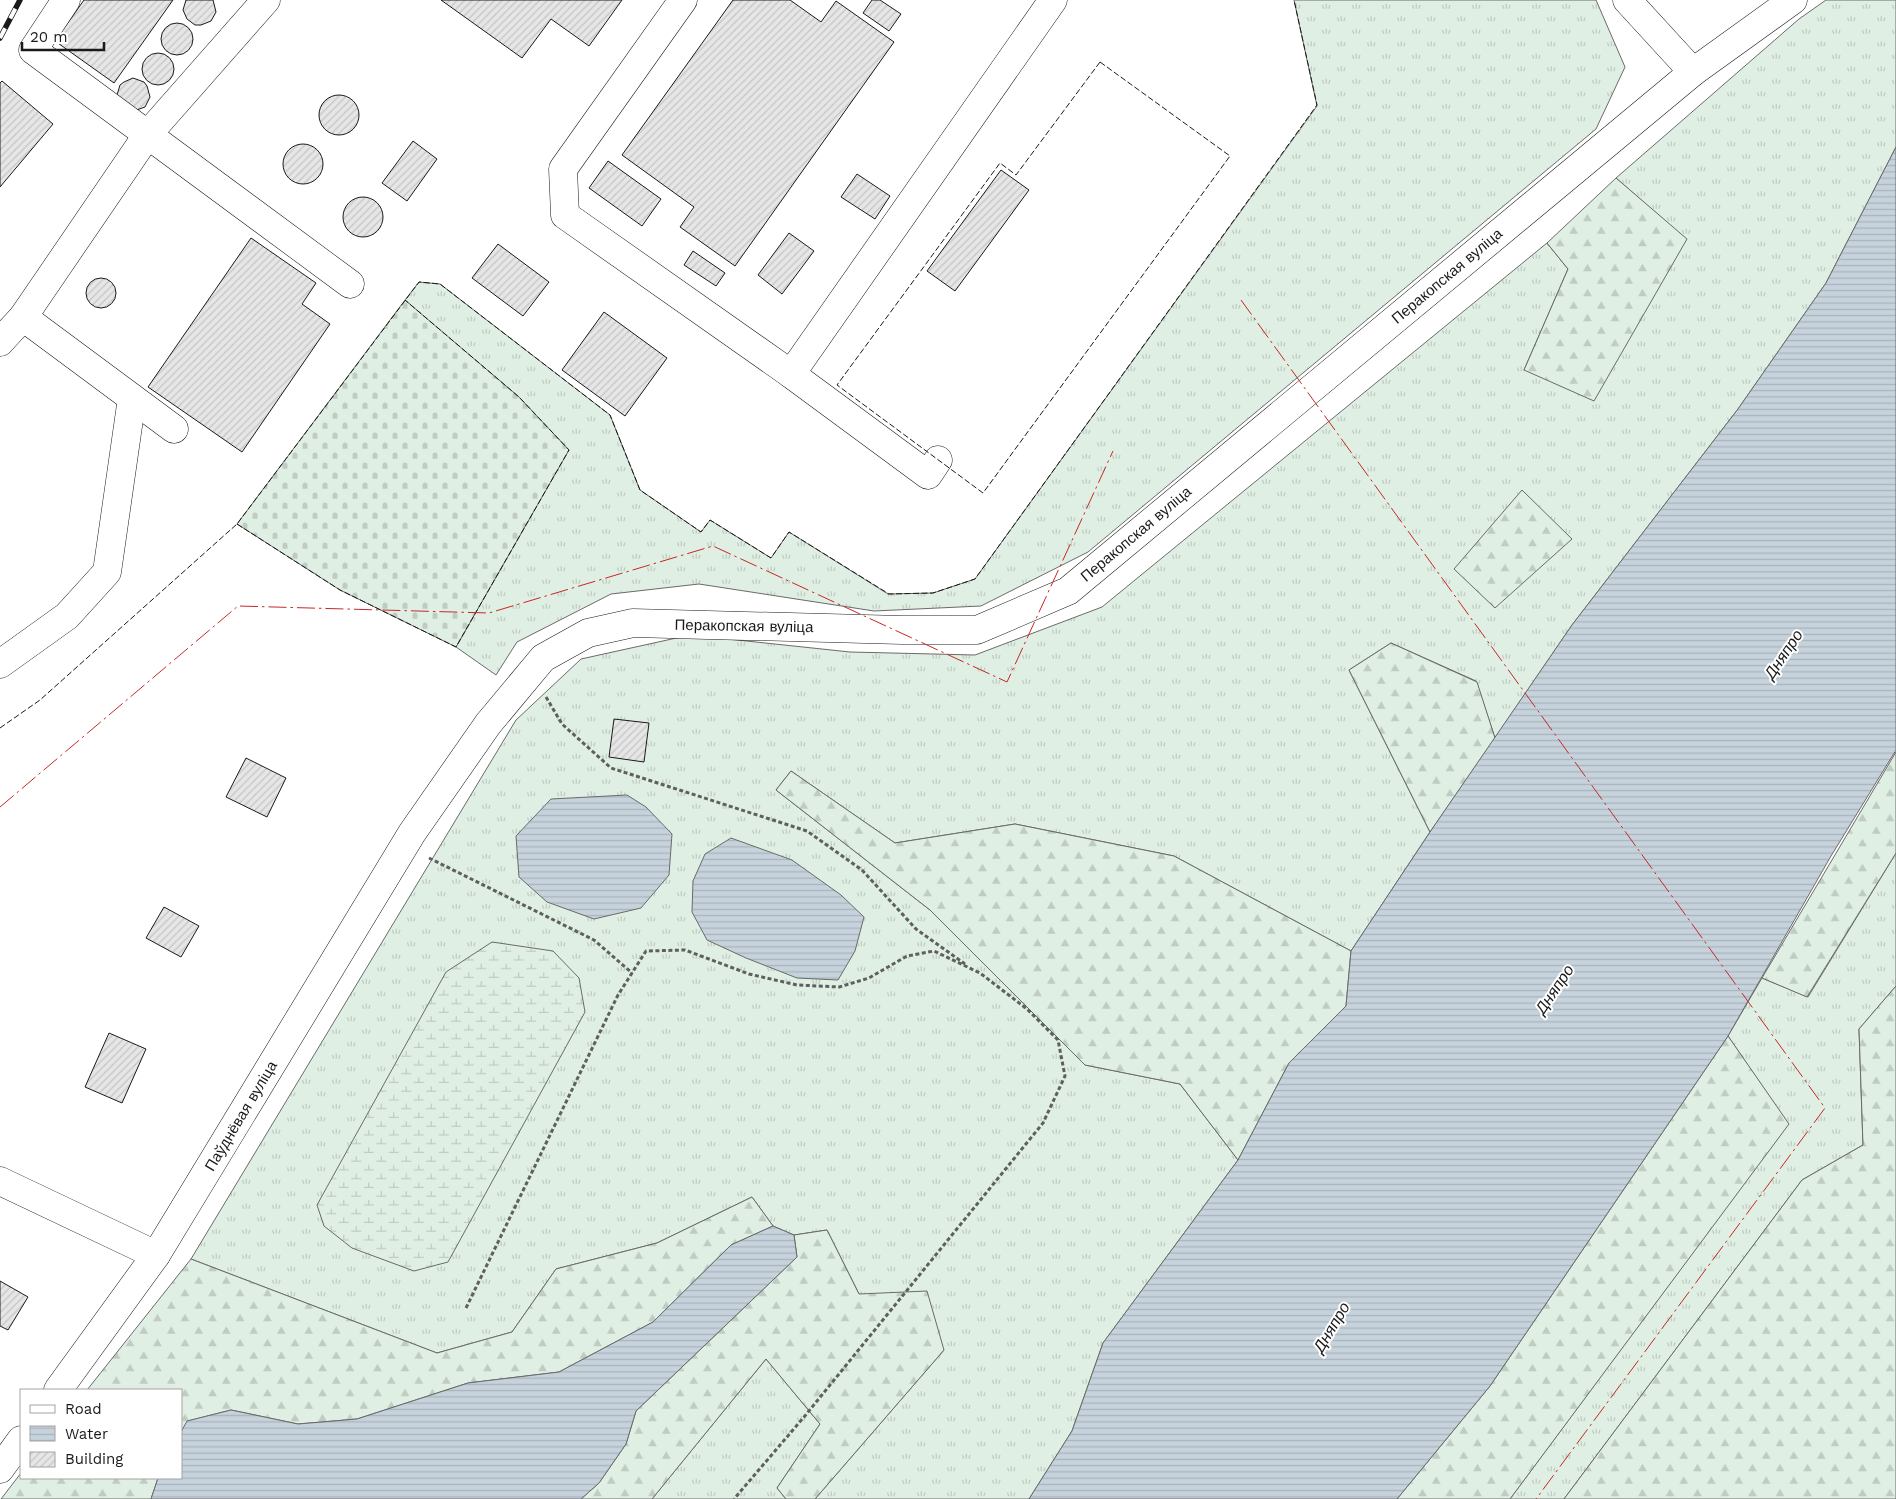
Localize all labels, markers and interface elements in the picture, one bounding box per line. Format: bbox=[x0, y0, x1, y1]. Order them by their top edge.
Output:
scale bar bbox=[22, 20, 105, 52]
text: 20 m bbox=[30, 28, 68, 46]
street label: Перакопская вуліца bbox=[1388, 224, 1506, 328]
street label: Перакопская вуліца bbox=[1077, 482, 1195, 586]
street label: Перакопская вуліца bbox=[674, 616, 814, 636]
water label: Дняпро bbox=[1759, 626, 1807, 684]
water label: Дняпро bbox=[1530, 961, 1578, 1019]
street label: Паўднёвая вуліца bbox=[201, 1057, 281, 1174]
water label: Дняпро bbox=[1308, 1299, 1354, 1358]
legend bbox=[20, 1389, 182, 1479]
text: Road bbox=[65, 1400, 102, 1418]
text: Water bbox=[65, 1425, 108, 1443]
text: Building bbox=[65, 1450, 123, 1468]

